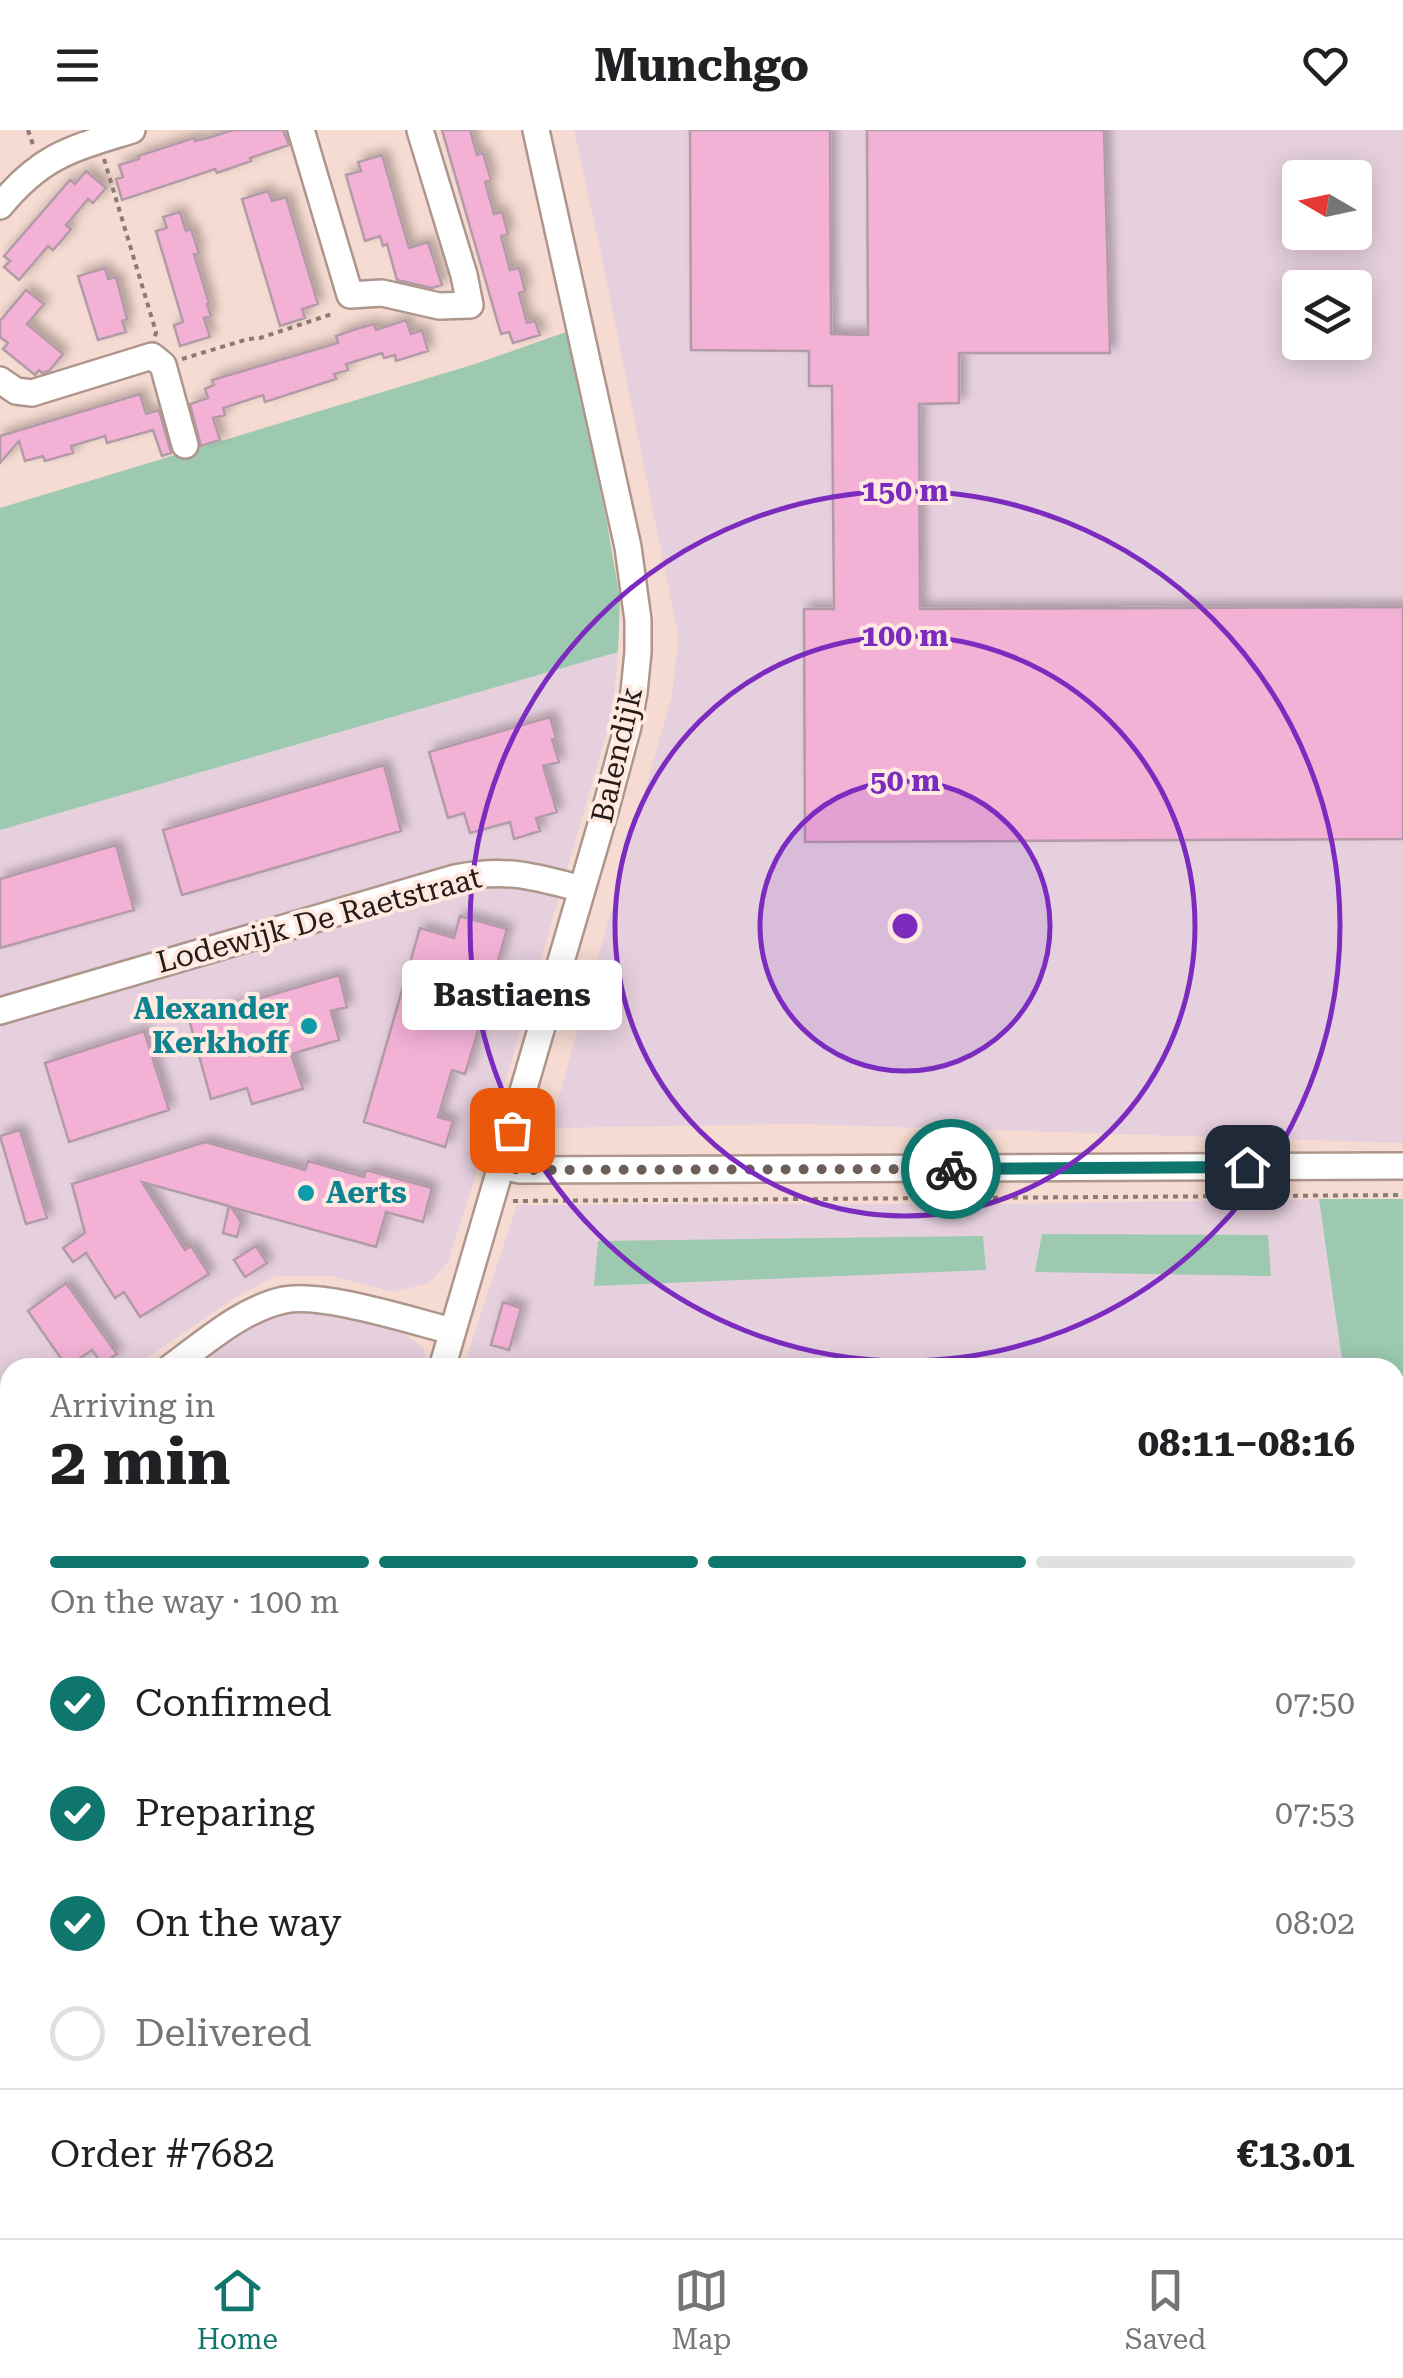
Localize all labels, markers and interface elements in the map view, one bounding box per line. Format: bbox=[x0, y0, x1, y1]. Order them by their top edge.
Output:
icon: menu bbox=[50, 38, 105, 93]
icon: heart bbox=[1298, 38, 1353, 93]
text: Munchgo bbox=[594, 39, 809, 92]
north arrow bbox=[1282, 160, 1372, 250]
map controls bbox=[1282, 160, 1372, 360]
button: layers bbox=[1282, 270, 1372, 360]
text: 150 m bbox=[862, 473, 949, 508]
text: 100 m bbox=[862, 618, 949, 653]
street label: Balendijk bbox=[584, 684, 649, 826]
text: 50 m bbox=[870, 763, 940, 798]
street label: Lodewijk De Raetstraat bbox=[153, 859, 485, 980]
centre of rings bbox=[887, 908, 923, 944]
callout: Bastiaens bbox=[402, 960, 622, 1030]
text: Bastiaens bbox=[433, 976, 591, 1014]
place label: Alexander Kerkhoff bbox=[133, 991, 290, 1060]
marker: Alexander Kerkhoff bbox=[298, 1015, 320, 1037]
pin bbox=[470, 1088, 555, 1173]
icon: bag bbox=[485, 1103, 540, 1158]
courier bbox=[901, 1119, 1001, 1219]
pin bbox=[1205, 1125, 1290, 1210]
icon: home bbox=[1220, 1140, 1275, 1195]
icon: bike bbox=[924, 1142, 979, 1197]
place label: Aerts bbox=[326, 1175, 407, 1210]
marker: Aerts bbox=[295, 1182, 317, 1204]
text: Arriving in bbox=[50, 1387, 215, 1425]
text: 08:11–08:16 bbox=[1138, 1421, 1355, 1465]
text: 2 min bbox=[50, 1424, 231, 1500]
text: On the way · 100 m bbox=[50, 1583, 339, 1621]
icon: check bbox=[50, 1676, 105, 1731]
text: Confirmed bbox=[135, 1681, 332, 1725]
text: 07:50 bbox=[1275, 1684, 1355, 1722]
icon: check bbox=[50, 1786, 105, 1841]
text: Preparing bbox=[135, 1791, 315, 1835]
text: 07:53 bbox=[1275, 1794, 1355, 1832]
icon: check bbox=[50, 1896, 105, 1951]
text: On the way bbox=[135, 1901, 341, 1945]
text: 08:02 bbox=[1275, 1904, 1355, 1942]
text: Delivered bbox=[135, 2011, 312, 2055]
text: Order #7682 bbox=[50, 2132, 275, 2176]
text: €13.01 bbox=[1237, 2132, 1355, 2176]
tab: Home bbox=[197, 2263, 278, 2356]
tab: Map bbox=[672, 2263, 731, 2356]
tab: Saved bbox=[1125, 2263, 1206, 2356]

